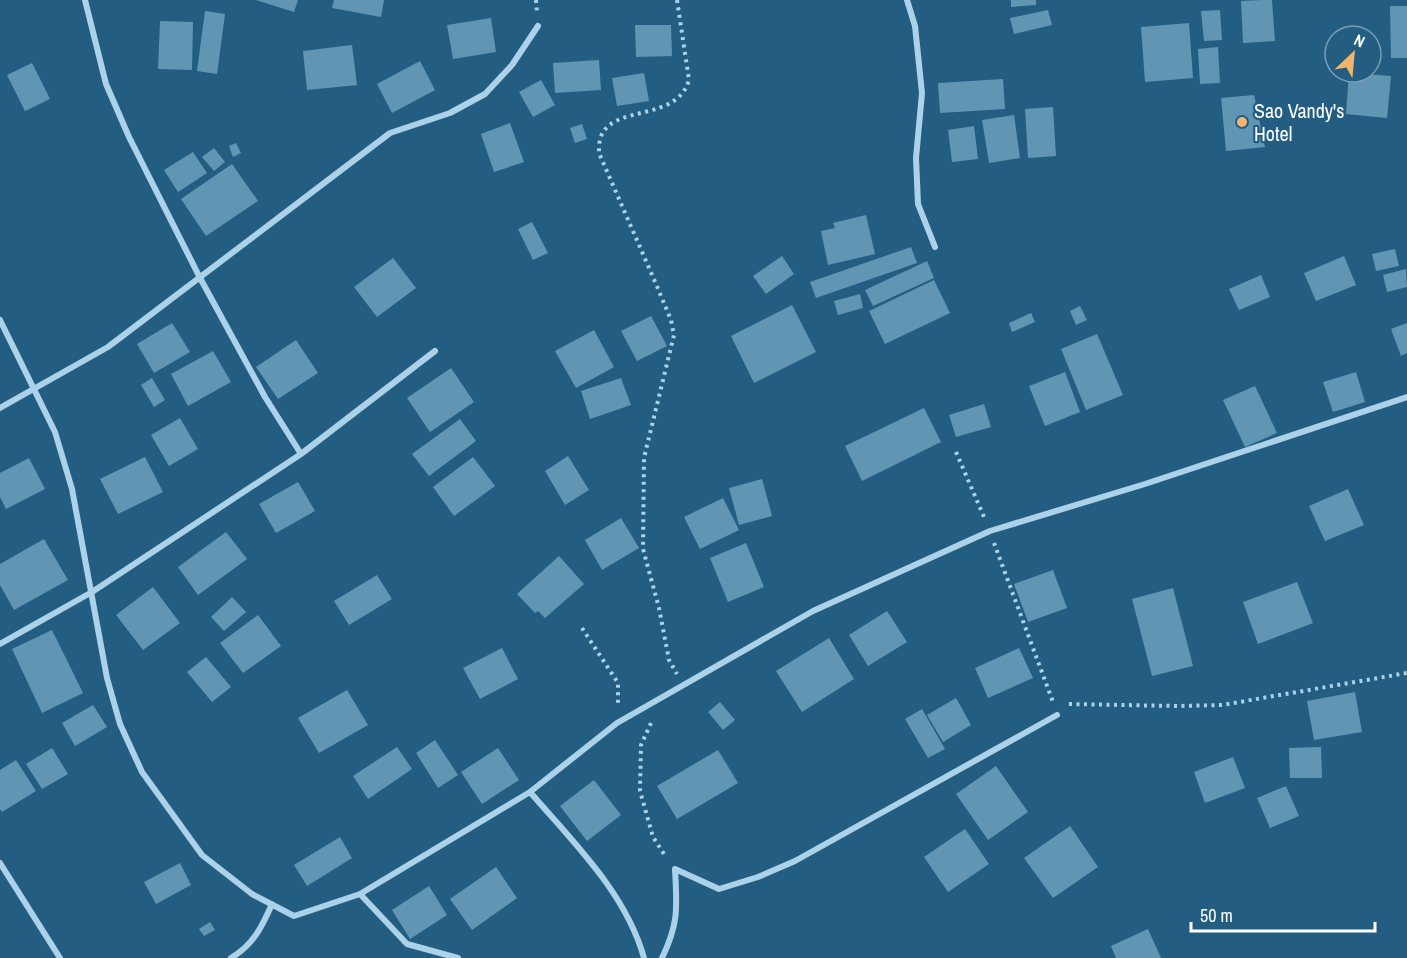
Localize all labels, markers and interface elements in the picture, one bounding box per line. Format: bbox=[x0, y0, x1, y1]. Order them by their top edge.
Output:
north arrow bbox=[1323, 24, 1383, 84]
text: N bbox=[1350, 29, 1369, 52]
place label: Sao Vandy's Hotel bbox=[1254, 97, 1344, 147]
marker: Sao Vandy's Hotel bbox=[1235, 115, 1249, 129]
scale bar bbox=[1191, 895, 1376, 933]
text: 50 m bbox=[1200, 903, 1233, 928]

